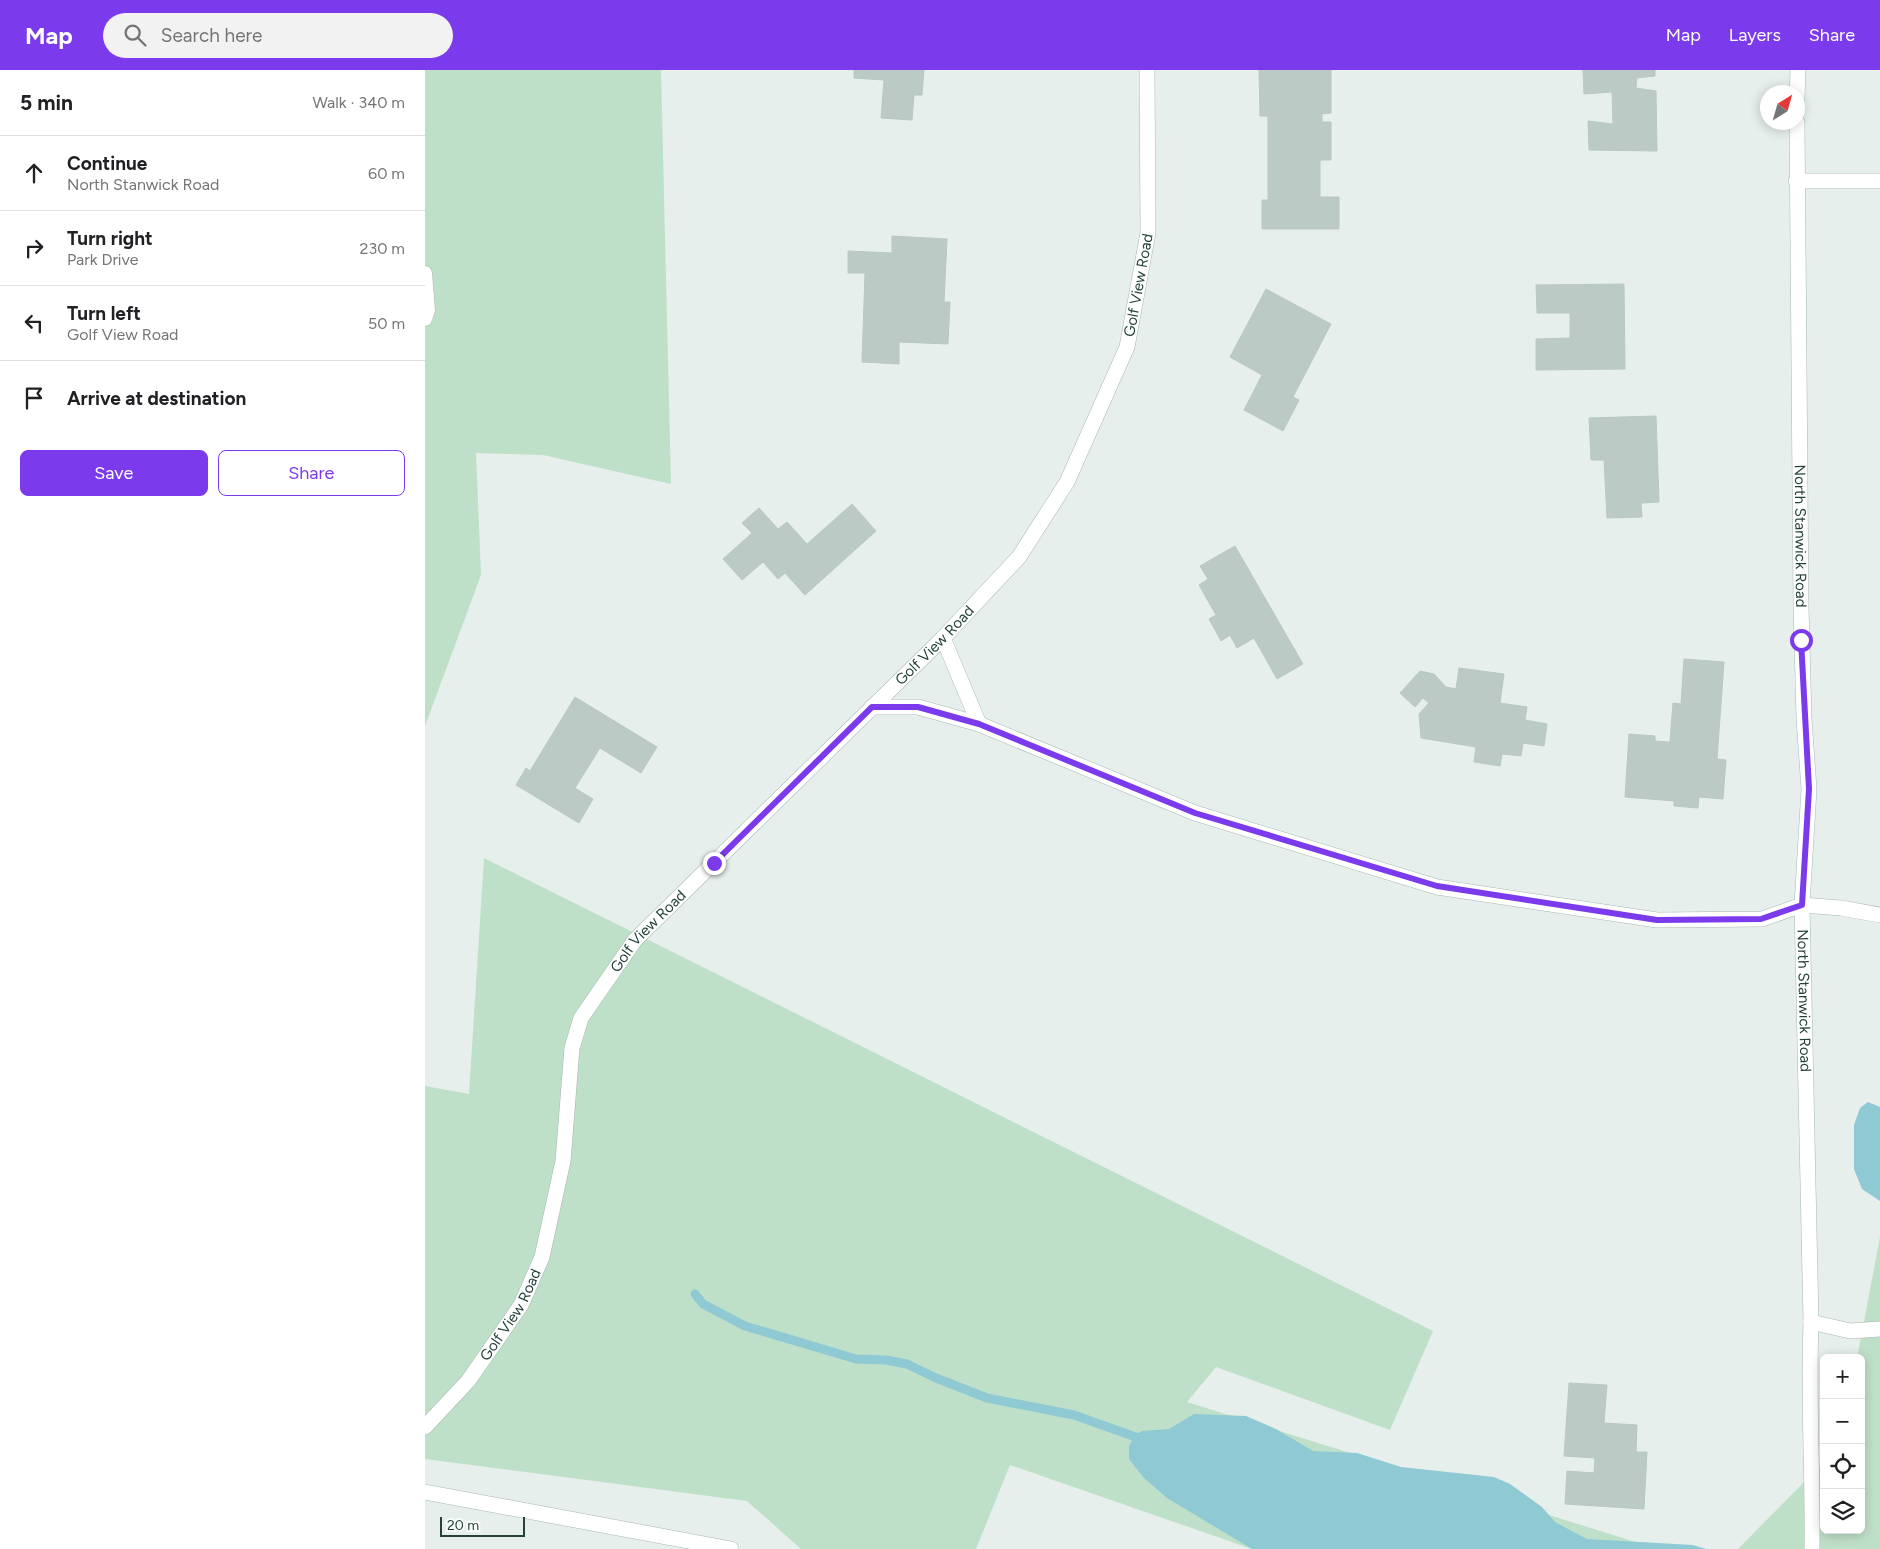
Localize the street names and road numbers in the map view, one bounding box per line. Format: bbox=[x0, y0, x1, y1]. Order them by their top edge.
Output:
street label: Golf View Road bbox=[1120, 232, 1157, 338]
street label: North Stanwick Road bbox=[1791, 464, 1810, 607]
street label: Golf View Road bbox=[891, 602, 978, 689]
street label: Golf View Road bbox=[606, 886, 689, 976]
street label: North Stanwick Road bbox=[1794, 929, 1815, 1072]
street label: Golf View Road bbox=[476, 1266, 545, 1364]

